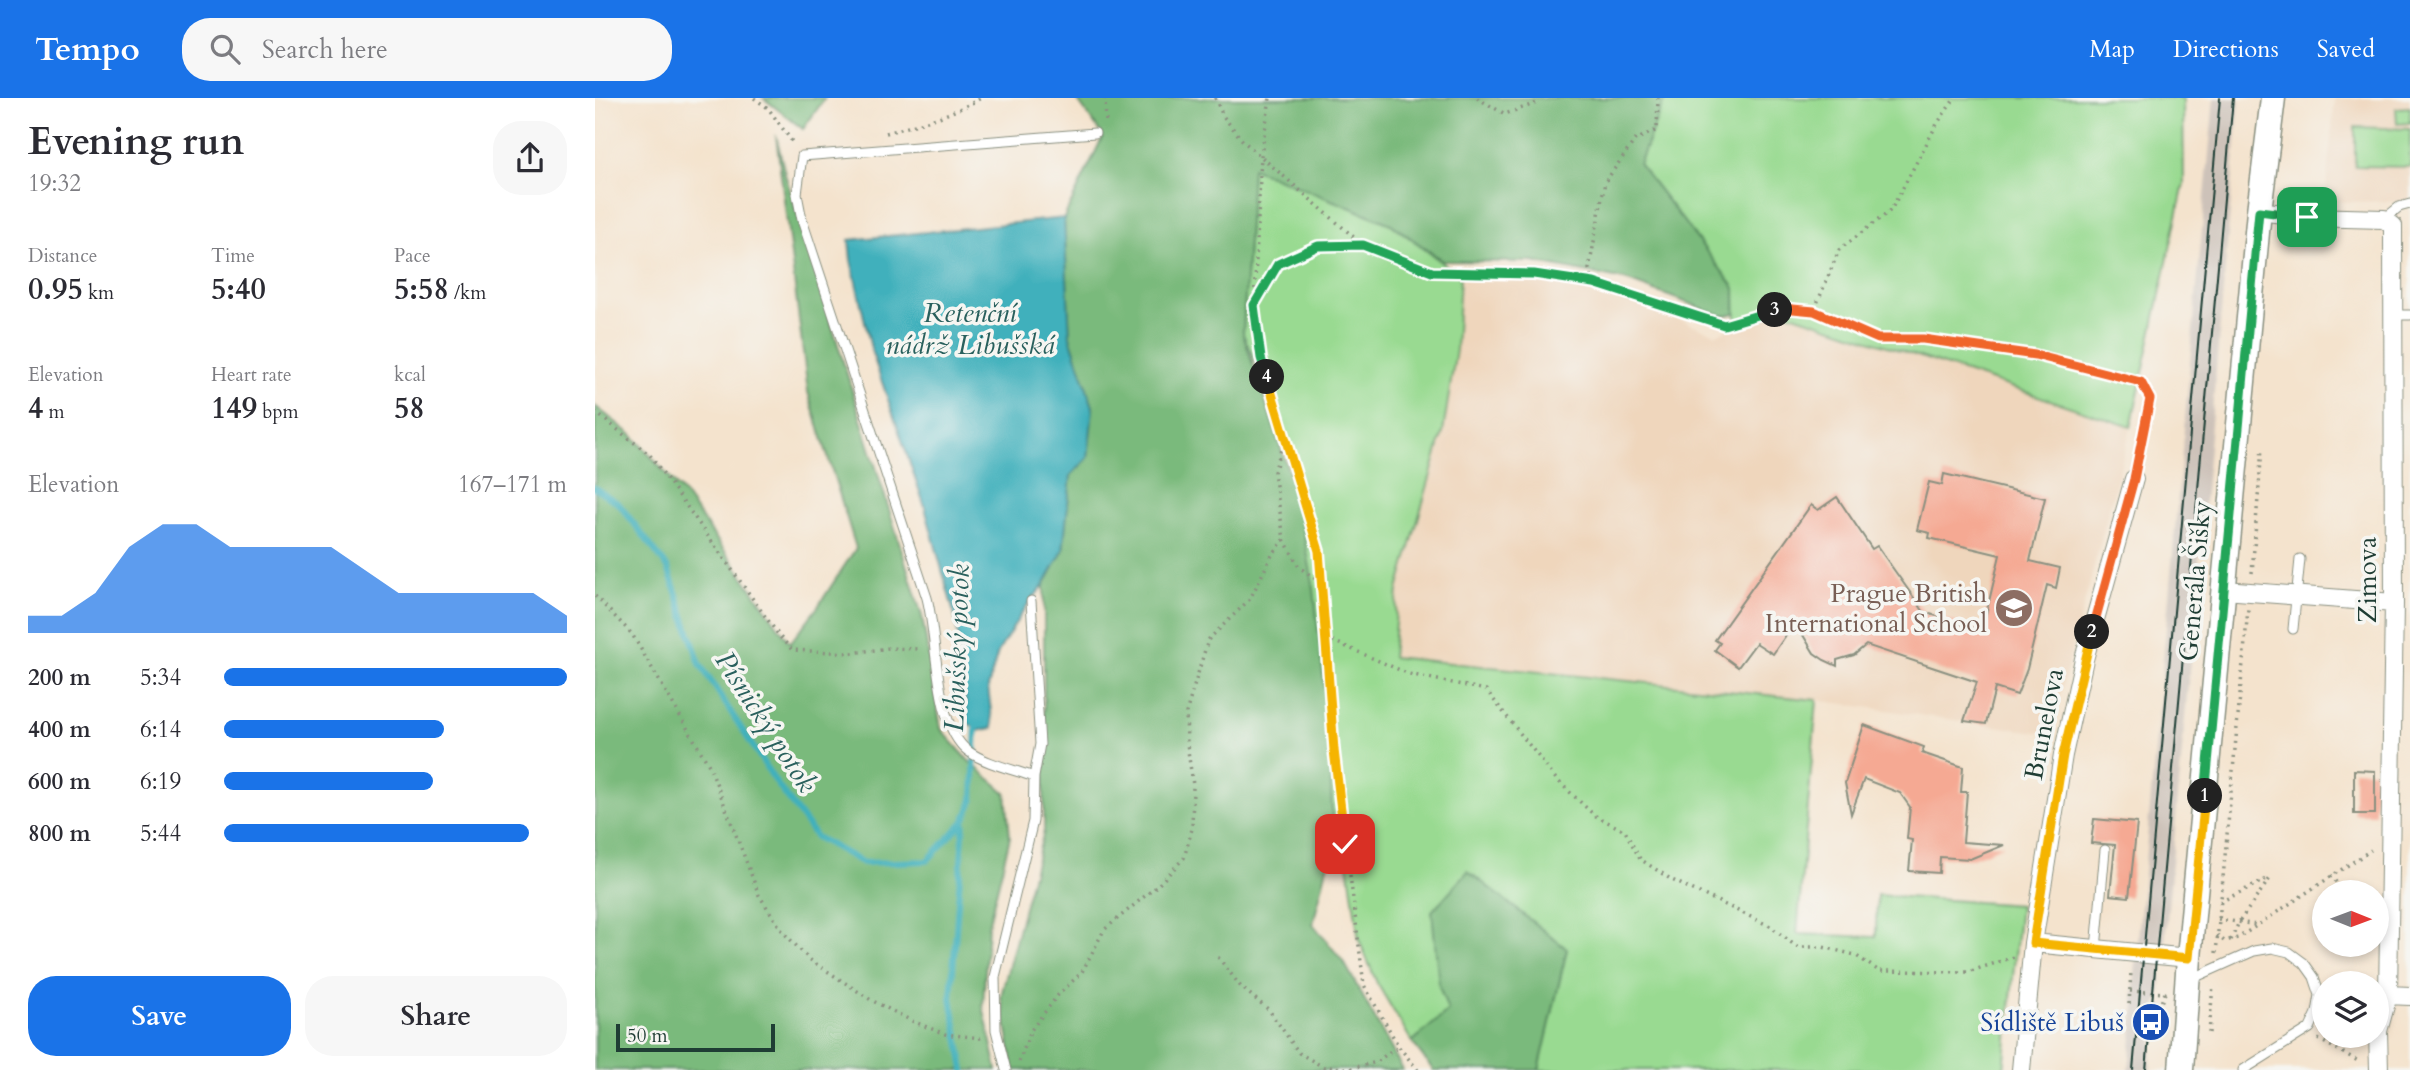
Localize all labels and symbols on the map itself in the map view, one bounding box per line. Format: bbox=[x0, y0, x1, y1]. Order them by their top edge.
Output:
pin bbox=[2277, 187, 2337, 247]
pin: 3 bbox=[1757, 292, 1793, 328]
water label: Retenční nádrž Libušská bbox=[886, 294, 1056, 364]
pin: 4 bbox=[1249, 360, 1285, 394]
street label: Generála Šišky bbox=[2171, 499, 2219, 663]
street label: Zimova bbox=[2350, 537, 2385, 623]
water label: Libušský potok bbox=[935, 563, 979, 733]
place label: Prague British International School bbox=[1765, 576, 1987, 641]
school or university icon: Prague British International School bbox=[1993, 587, 2035, 629]
pin: 2 bbox=[2075, 614, 2109, 650]
water label: Písnický potok bbox=[706, 644, 826, 800]
street label: Brunelova bbox=[2016, 665, 2072, 783]
pin: 1 bbox=[2187, 778, 2223, 814]
pin bbox=[1315, 814, 1375, 874]
north arrow bbox=[2312, 880, 2389, 957]
bus stop icon: Sídliště Libuš bbox=[2130, 1001, 2172, 1043]
place label: Sídliště Libuš bbox=[1980, 1005, 2124, 1040]
scale bar bbox=[616, 1021, 775, 1053]

